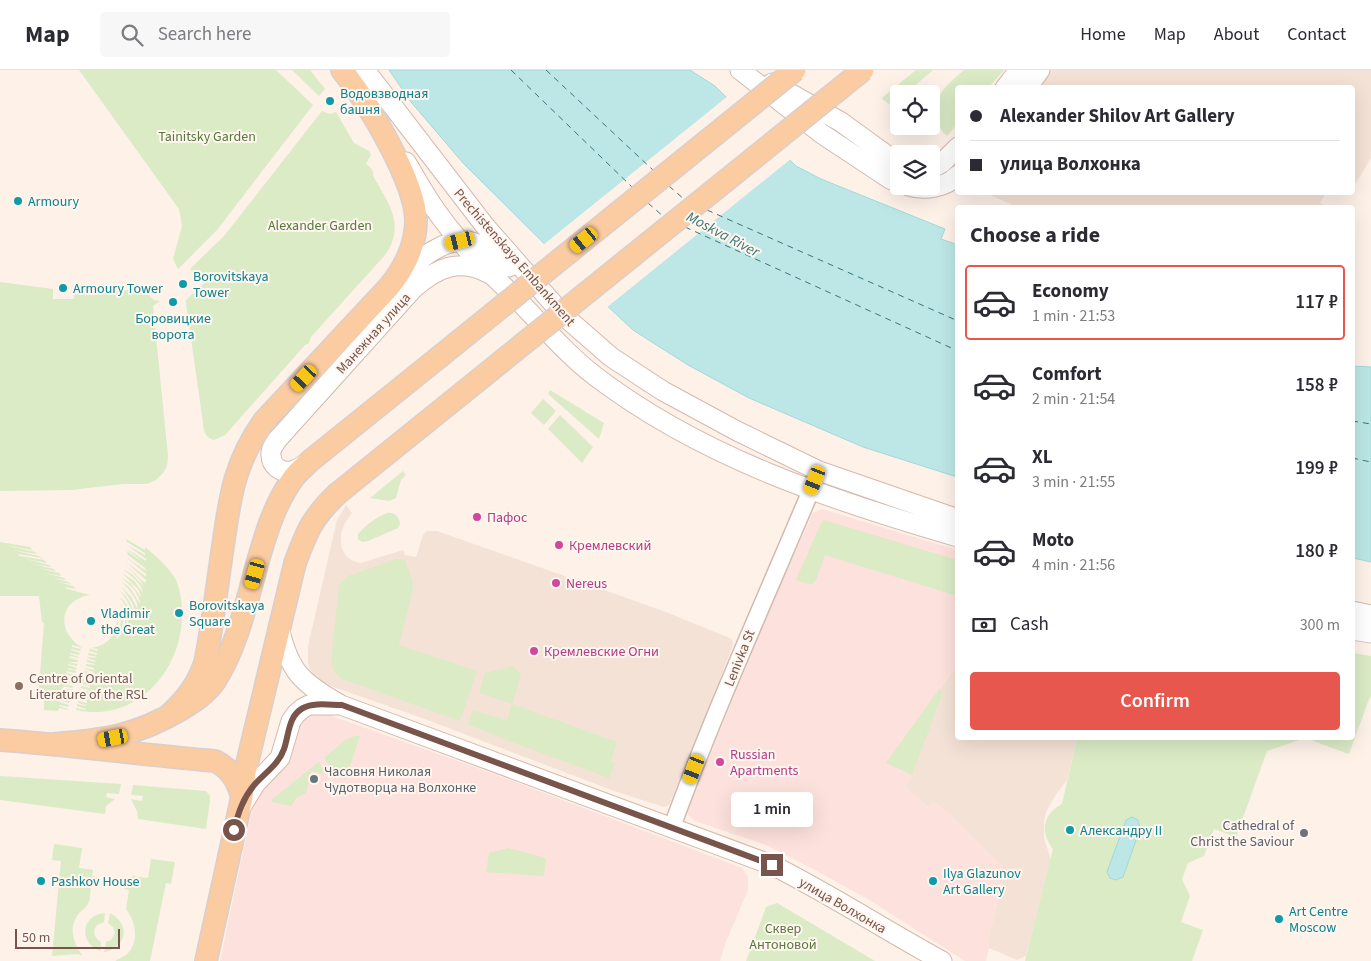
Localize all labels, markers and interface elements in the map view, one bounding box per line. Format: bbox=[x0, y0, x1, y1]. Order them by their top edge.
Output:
search box bbox=[100, 12, 450, 57]
text: Map bbox=[25, 17, 70, 52]
icon: search bbox=[118, 21, 146, 49]
text: Search here bbox=[158, 21, 251, 48]
text: Home bbox=[1080, 22, 1126, 47]
text: Map bbox=[1154, 22, 1186, 47]
text: About bbox=[1214, 22, 1259, 47]
text: Contact bbox=[1287, 22, 1346, 47]
place label: Водовзводная башня bbox=[340, 84, 428, 120]
map controls bbox=[890, 85, 940, 195]
button: locate bbox=[890, 85, 940, 135]
marker: Водовзводная башня bbox=[324, 95, 336, 107]
text: Alexander Shilov Art Gallery bbox=[1000, 103, 1235, 130]
park label: Tainitsky Garden bbox=[158, 127, 256, 147]
button: layers bbox=[890, 145, 940, 195]
text: улица Волхонка bbox=[1000, 151, 1141, 178]
street label: Prechistenskaya Embankment bbox=[449, 184, 580, 331]
place label: Armoury bbox=[28, 192, 79, 212]
marker: Armoury bbox=[12, 195, 24, 207]
water label: Moskva River bbox=[682, 206, 764, 263]
park label: Alexander Garden bbox=[268, 216, 372, 236]
text: Choose a ride bbox=[970, 219, 1100, 251]
car bbox=[567, 225, 600, 255]
car bbox=[443, 230, 476, 252]
place label: Borovitskaya Tower bbox=[193, 267, 269, 303]
marker: Borovitskaya Tower bbox=[177, 278, 189, 290]
text: Economy bbox=[1032, 278, 1109, 305]
place label: Armoury Tower bbox=[73, 279, 163, 299]
icon: car bbox=[972, 280, 1017, 325]
marker: Armoury Tower bbox=[57, 282, 69, 294]
street label: Манежная улица bbox=[332, 289, 416, 379]
text: 117 ₽ bbox=[1295, 289, 1338, 316]
marker: Боровицкие ворота bbox=[167, 296, 179, 308]
text: 1 min · 21:53 bbox=[1032, 305, 1115, 327]
place label: Боровицкие ворота bbox=[135, 309, 211, 345]
text: Comfort bbox=[1032, 361, 1102, 388]
car bbox=[288, 362, 319, 394]
icon: car bbox=[972, 363, 1017, 408]
text: 158 ₽ bbox=[1295, 372, 1338, 399]
text: 2 min · 21:54 bbox=[1032, 388, 1115, 410]
text: XL bbox=[1032, 444, 1053, 471]
icon: car bbox=[972, 446, 1017, 491]
text: 199 ₽ bbox=[1295, 455, 1338, 482]
car bbox=[802, 463, 827, 497]
text: 3 min · 21:55 bbox=[1032, 471, 1115, 493]
place label: Пафос bbox=[487, 508, 528, 528]
marker: Пафос bbox=[471, 511, 483, 523]
text: Moto bbox=[1032, 527, 1074, 554]
icon: car bbox=[972, 529, 1017, 574]
place label: Кремлевский bbox=[569, 536, 651, 556]
text: 180 ₽ bbox=[1295, 538, 1338, 565]
marker: Кремлевский bbox=[553, 539, 565, 551]
text: 4 min · 21:56 bbox=[1032, 554, 1115, 576]
car bbox=[243, 558, 266, 590]
place label: Nereus bbox=[566, 574, 607, 594]
marker: Nereus bbox=[550, 577, 562, 589]
place label: Borovitskaya Square bbox=[189, 596, 265, 632]
place label: Vladimir the Great bbox=[101, 604, 155, 640]
marker: Borovitskaya Square bbox=[173, 607, 185, 619]
icon: cash bbox=[970, 611, 998, 639]
text: Cash bbox=[1010, 611, 1049, 638]
text: 300 m bbox=[1300, 614, 1340, 636]
marker: Vladimir the Great bbox=[85, 615, 97, 627]
street label: Lenivka St bbox=[719, 627, 760, 690]
place label: Кремлевские Огни bbox=[544, 642, 659, 662]
marker: Кремлевские Огни bbox=[528, 645, 540, 657]
place label: Centre of Oriental Literature of the RSL bbox=[29, 669, 148, 705]
button: Confirm bbox=[970, 672, 1340, 730]
marker: Centre of Oriental Literature of the RSL bbox=[13, 680, 25, 692]
car bbox=[96, 728, 129, 748]
place label: Russian Apartments bbox=[730, 745, 799, 781]
car bbox=[681, 752, 706, 786]
marker: Russian Apartments bbox=[714, 756, 726, 768]
place label: Часовня Николая Чудотворца на Волхонке bbox=[324, 762, 476, 798]
marker: Часовня Николая Чудотворца на Волхонке bbox=[308, 773, 320, 785]
callout: 1 min bbox=[731, 792, 813, 828]
text: 1 min bbox=[753, 798, 791, 820]
place label: Cathedral of Christ the Saviour bbox=[1190, 816, 1295, 852]
route start bbox=[223, 819, 245, 841]
place label: Александру II bbox=[1080, 821, 1162, 841]
marker: Александру II bbox=[1064, 824, 1076, 836]
marker: Cathedral of Christ the Saviour bbox=[1298, 827, 1310, 839]
route end bbox=[761, 854, 783, 876]
place label: Ilya Glazunov Art Gallery bbox=[943, 864, 1021, 900]
place label: Pashkov House bbox=[51, 872, 140, 892]
street label: улица Волхонка bbox=[795, 873, 890, 939]
marker: Pashkov House bbox=[35, 875, 47, 887]
marker: Ilya Glazunov Art Gallery bbox=[927, 875, 939, 887]
place label: Art Centre Moscow bbox=[1289, 902, 1348, 938]
marker: Art Centre Moscow bbox=[1273, 913, 1285, 925]
park label: Сквер Антоновой bbox=[749, 919, 817, 955]
scale bar bbox=[15, 926, 120, 949]
text: 50 m bbox=[22, 928, 50, 948]

